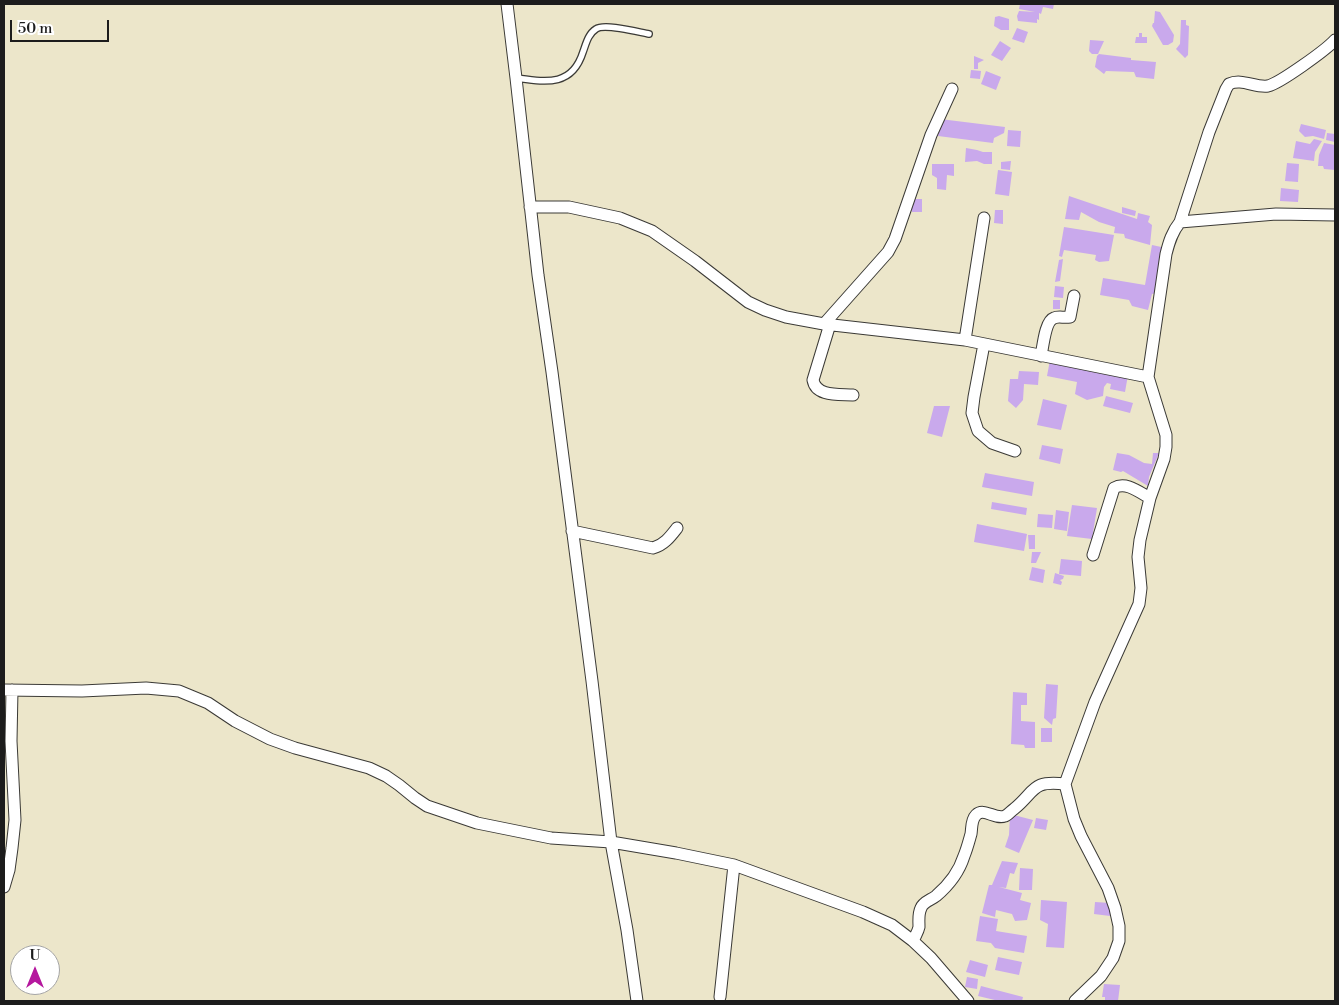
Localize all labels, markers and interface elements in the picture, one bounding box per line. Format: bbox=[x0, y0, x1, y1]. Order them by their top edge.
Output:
scale bar bbox=[12, 10, 111, 42]
text: 50 m bbox=[18, 19, 52, 38]
north arrow bbox=[10, 945, 60, 995]
text: U bbox=[30, 947, 40, 965]

